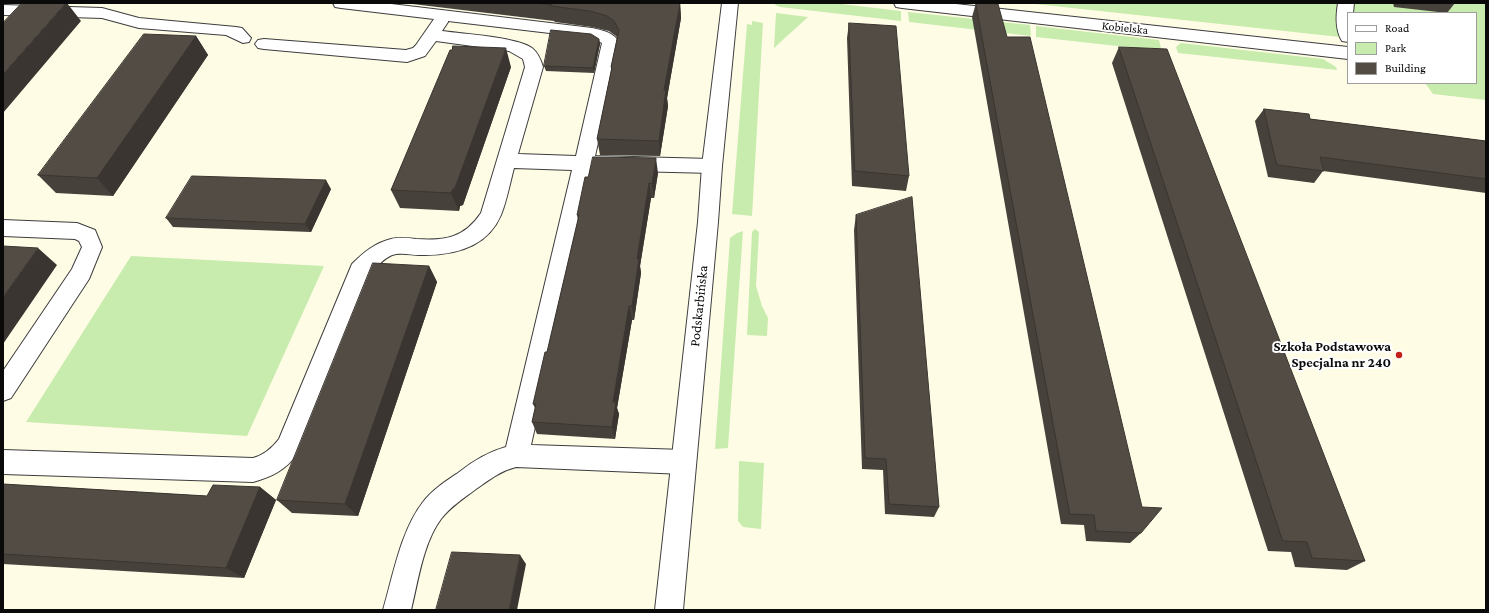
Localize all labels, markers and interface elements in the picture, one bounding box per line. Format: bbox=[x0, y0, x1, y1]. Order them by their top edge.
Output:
legend bbox=[1347, 12, 1477, 84]
street label: Kobielska bbox=[1101, 18, 1149, 38]
text: Road bbox=[1385, 21, 1409, 35]
text: Park bbox=[1385, 41, 1406, 55]
text: Building bbox=[1385, 61, 1426, 75]
street label: Podskarbińska bbox=[686, 265, 712, 347]
place label: Szkoła Podstawowa Specjalna nr 240 bbox=[1274, 339, 1391, 372]
marker: Szkoła Podstawowa Specjalna nr 240 bbox=[1394, 350, 1404, 360]

